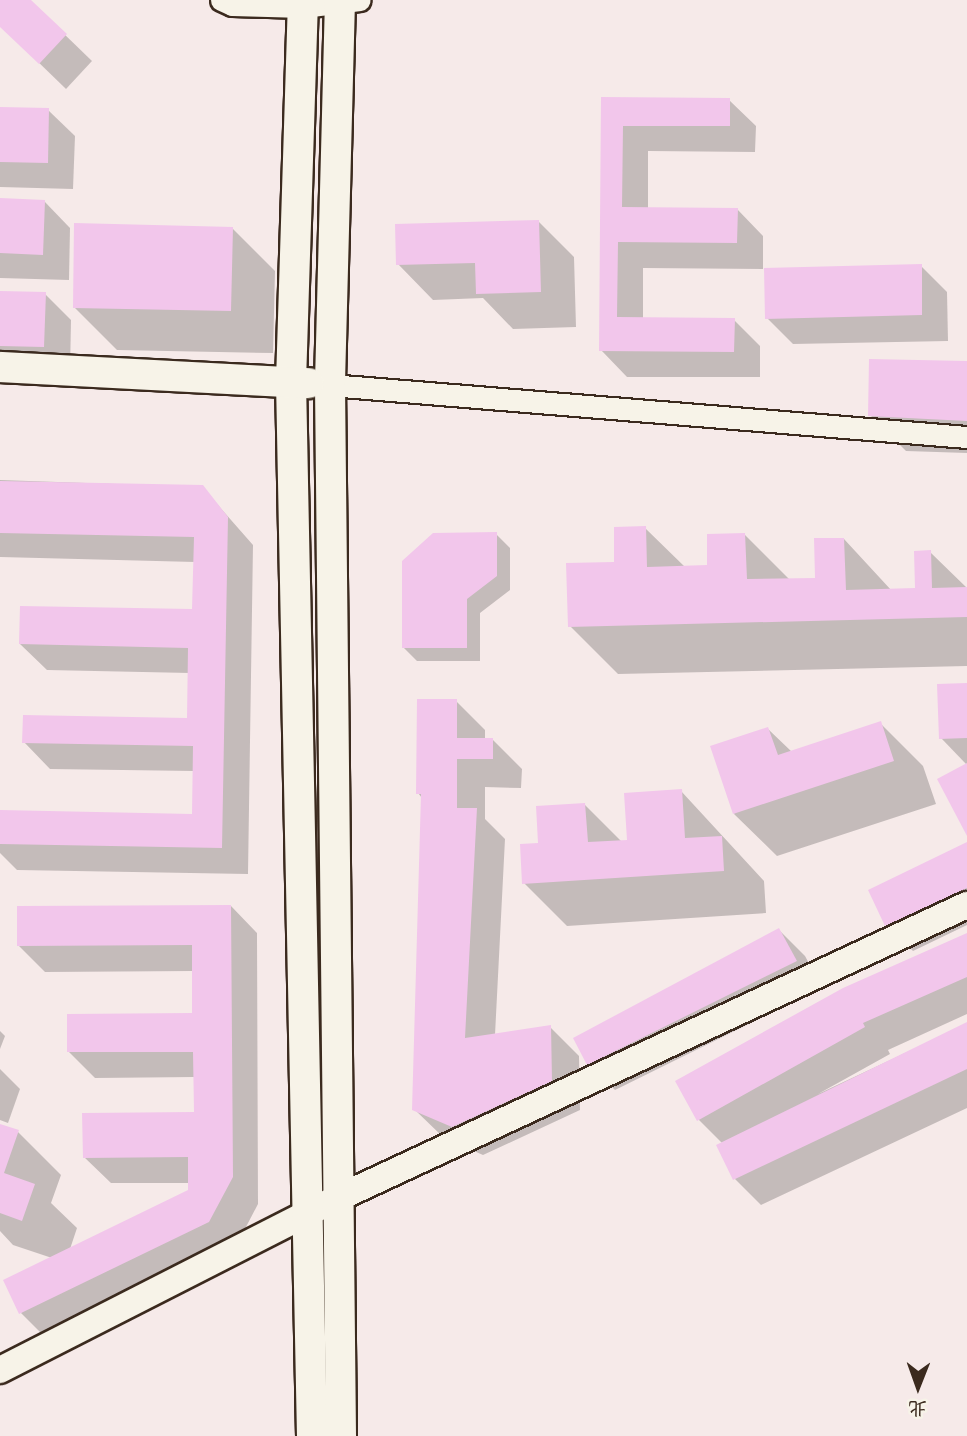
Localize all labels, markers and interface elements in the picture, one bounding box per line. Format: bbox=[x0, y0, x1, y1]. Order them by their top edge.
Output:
north arrow bbox=[883, 1352, 953, 1422]
text: 北 bbox=[908, 1397, 927, 1420]

